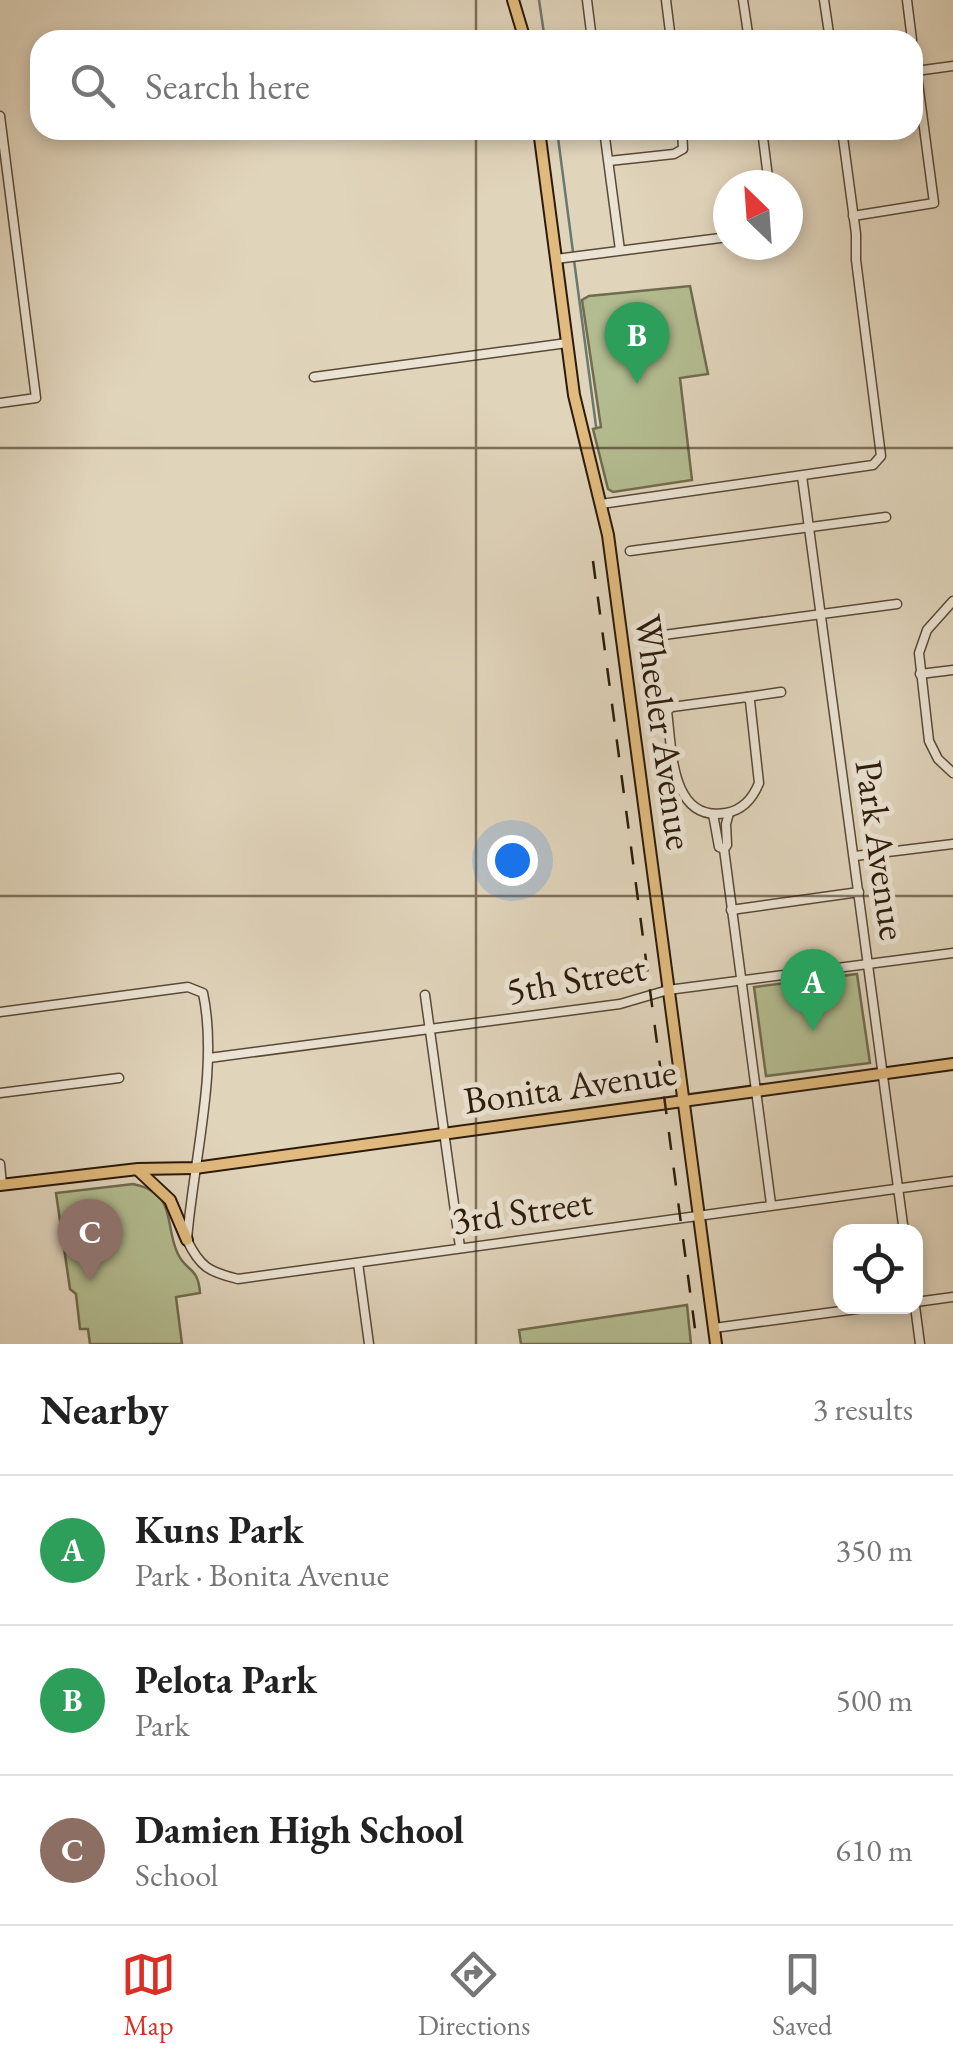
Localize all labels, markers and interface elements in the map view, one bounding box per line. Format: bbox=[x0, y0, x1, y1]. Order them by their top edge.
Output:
search box bbox=[30, 30, 923, 140]
icon: search bbox=[65, 58, 120, 113]
text: Search here bbox=[145, 61, 310, 110]
north arrow bbox=[713, 170, 803, 260]
pin: B bbox=[604, 302, 670, 384]
street label: Wheeler Avenue bbox=[624, 611, 705, 853]
street label: Park Avenue bbox=[845, 757, 918, 943]
your location bbox=[487, 835, 538, 886]
street label: 5th Street bbox=[502, 942, 650, 1015]
pin: A bbox=[780, 948, 846, 1031]
street label: Bonita Avenue bbox=[460, 1046, 679, 1125]
street label: 3rd Street bbox=[449, 1176, 595, 1245]
pin: C bbox=[58, 1198, 122, 1281]
map controls bbox=[833, 1224, 923, 1314]
button: locate bbox=[833, 1224, 923, 1314]
text: Nearby bbox=[40, 1382, 169, 1437]
text: 3 results bbox=[813, 1388, 913, 1430]
text: Kuns Park bbox=[135, 1505, 303, 1554]
text: A bbox=[61, 1529, 84, 1571]
text: 350 m bbox=[836, 1529, 913, 1571]
text: Park · Bonita Avenue bbox=[135, 1554, 389, 1596]
text: Pelota Park bbox=[135, 1655, 317, 1704]
text: B bbox=[62, 1679, 83, 1721]
text: 500 m bbox=[836, 1679, 913, 1721]
text: Park bbox=[135, 1704, 190, 1746]
text: Damien High School bbox=[135, 1805, 464, 1854]
text: C bbox=[61, 1829, 84, 1871]
text: 610 m bbox=[836, 1829, 913, 1871]
text: School bbox=[135, 1854, 218, 1896]
tab: Map bbox=[121, 1947, 176, 2043]
tab: Directions bbox=[418, 1947, 530, 2043]
tab: Saved bbox=[772, 1947, 832, 2043]

